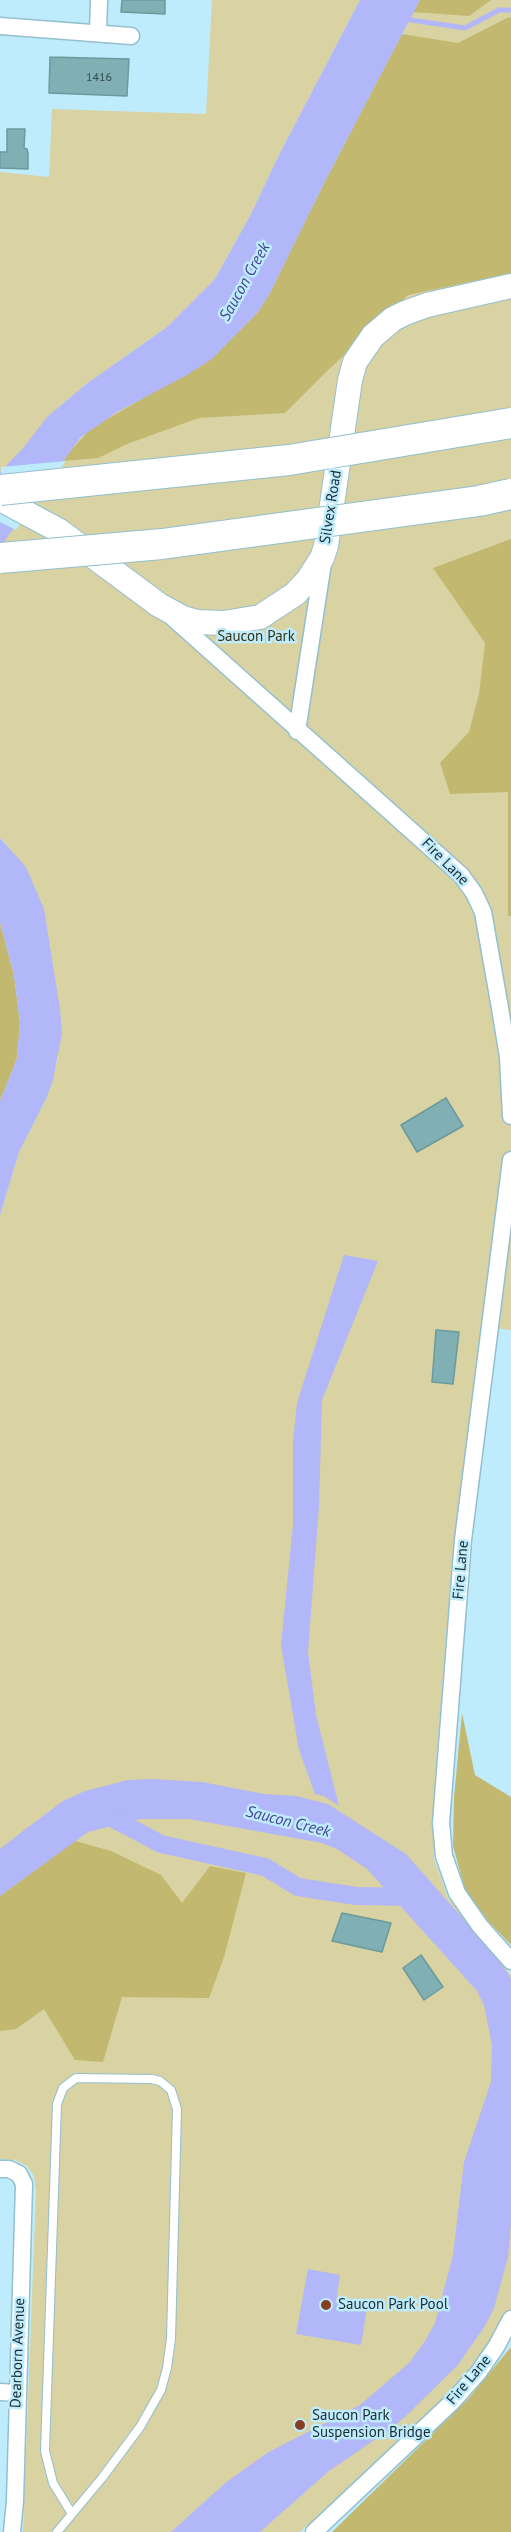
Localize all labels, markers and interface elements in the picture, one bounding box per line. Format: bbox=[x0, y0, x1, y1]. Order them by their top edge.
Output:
house number: 1416 bbox=[86, 71, 112, 85]
water label: Saucon Creek bbox=[216, 240, 274, 324]
street label: Silvex Road bbox=[316, 469, 346, 545]
park label: Saucon Park bbox=[217, 628, 295, 646]
street label: Fire Lane bbox=[418, 835, 472, 889]
street label: Fire Lane bbox=[449, 1540, 473, 1600]
water label: Saucon Creek bbox=[244, 1802, 332, 1842]
place label: Saucon Park Pool bbox=[338, 2296, 448, 2314]
street label: Dearborn Avenue bbox=[7, 2298, 29, 2408]
marker: Saucon Park Pool bbox=[319, 2298, 333, 2312]
street label: Fire Lane bbox=[443, 2352, 495, 2408]
place label: Saucon Park Suspension Bridge bbox=[312, 2407, 431, 2442]
marker: Saucon Park Suspension Bridge bbox=[293, 2418, 307, 2432]

